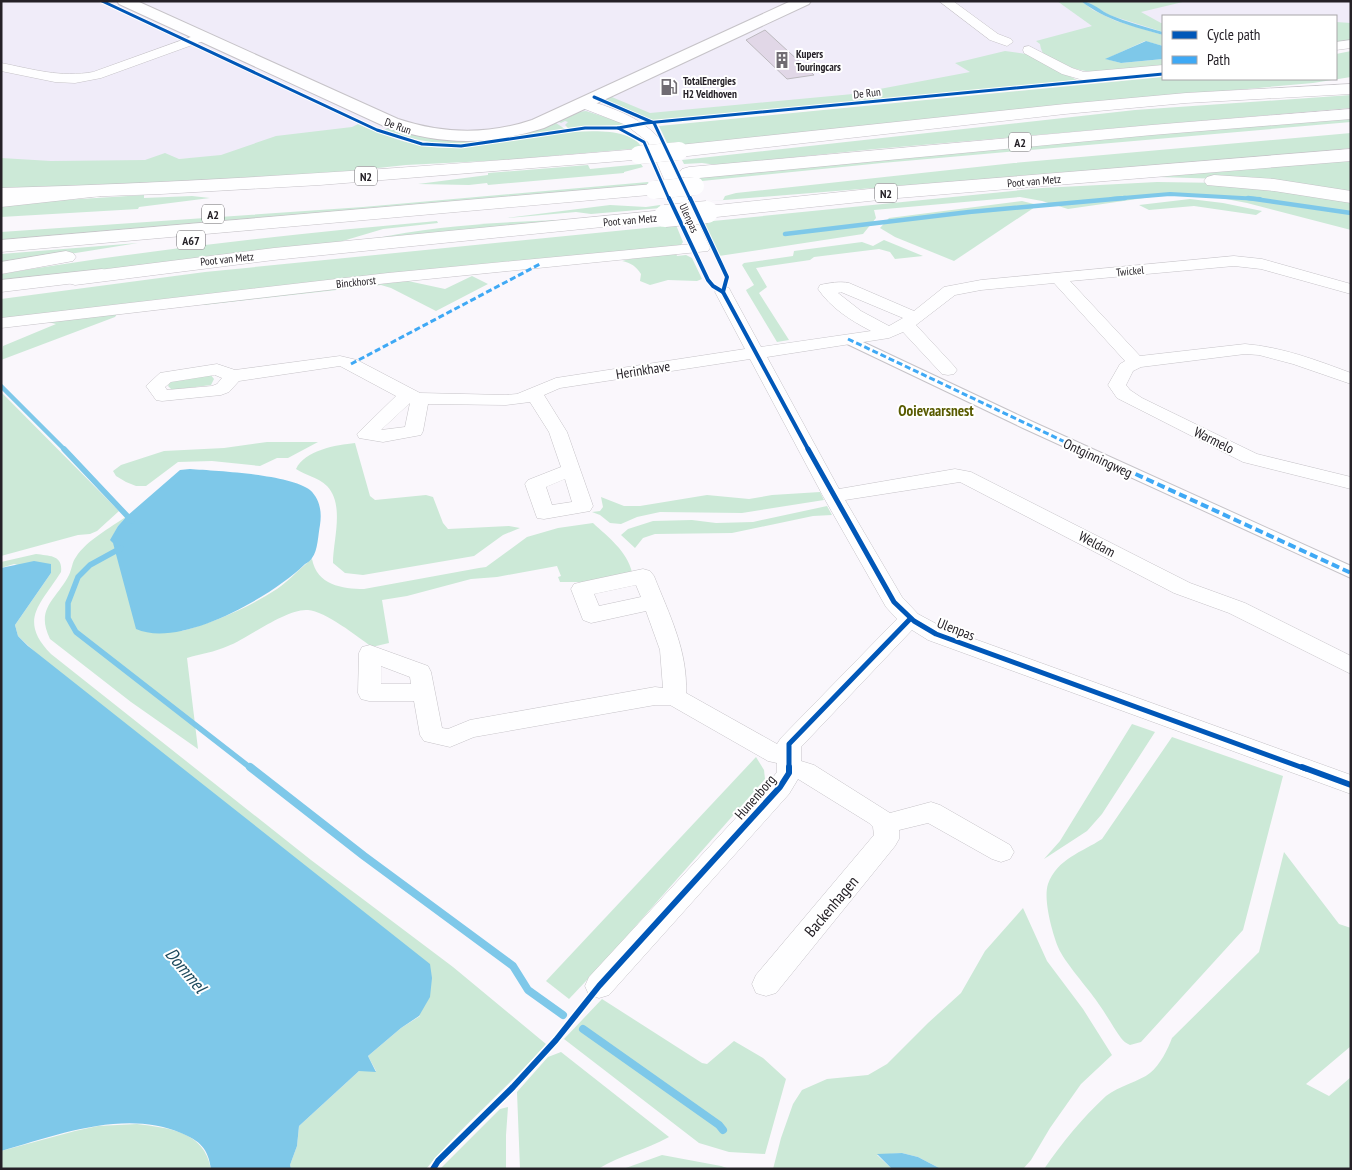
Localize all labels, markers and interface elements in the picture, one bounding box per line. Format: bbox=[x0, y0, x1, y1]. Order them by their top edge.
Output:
legend bbox=[1162, 15, 1337, 80]
text: Cycle path bbox=[1207, 25, 1260, 44]
place label: Kupers Touringcars bbox=[796, 47, 841, 74]
building icon: Kupers Touringcars bbox=[772, 50, 792, 70]
text: Path bbox=[1207, 50, 1230, 69]
place label: TotalEnergies H2 Veldhoven bbox=[683, 74, 737, 101]
fuel station icon: TotalEnergies H2 Veldhoven bbox=[659, 77, 679, 97]
street label: De Run bbox=[853, 85, 882, 101]
street label: De Run bbox=[383, 115, 413, 137]
road number: A2 bbox=[1009, 132, 1031, 152]
road number: N2 bbox=[355, 167, 377, 186]
street label: Poot van Metz bbox=[1007, 172, 1061, 190]
road number: N2 bbox=[875, 184, 897, 202]
street label: Ulenpas bbox=[676, 201, 702, 235]
road number: A2 bbox=[202, 204, 224, 223]
street label: Poot van Metz bbox=[603, 211, 657, 229]
road number: A67 bbox=[177, 230, 205, 250]
street label: Poot van Metz bbox=[200, 249, 255, 269]
street label: Twickel bbox=[1115, 263, 1145, 279]
street label: Binckhorst bbox=[335, 273, 377, 291]
street label: Herinkhave bbox=[615, 357, 672, 383]
district label: Ooievaarsnest bbox=[898, 401, 974, 420]
street label: Warmelo bbox=[1191, 423, 1237, 457]
street label: Ontginningweg bbox=[1061, 434, 1135, 482]
street label: Weldam bbox=[1076, 527, 1118, 561]
street label: Ulenpas bbox=[935, 614, 978, 644]
street label: Hunenborg bbox=[731, 771, 779, 823]
street label: Backenhagen bbox=[800, 871, 862, 941]
water label: Dommel bbox=[160, 943, 213, 999]

